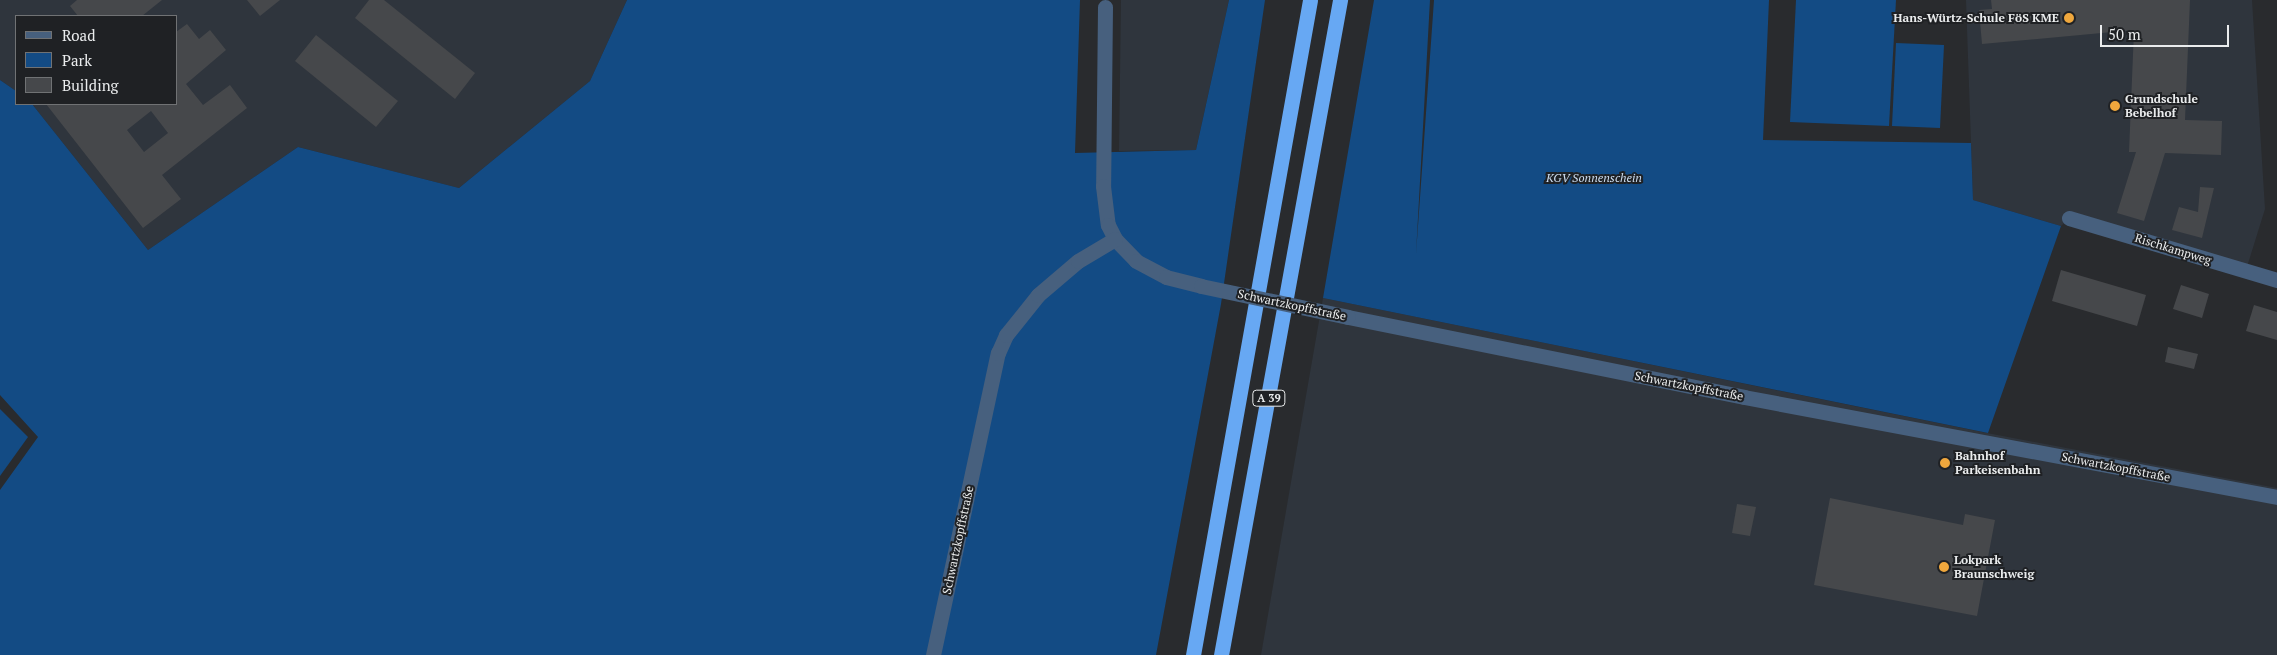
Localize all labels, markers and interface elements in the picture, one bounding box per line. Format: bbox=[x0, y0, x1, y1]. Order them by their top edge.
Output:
place label: Hans-Würtz-Schule FöS KME bbox=[1893, 11, 2059, 25]
marker: Hans-Würtz-Schule FöS KME bbox=[2063, 12, 2075, 24]
legend bbox=[15, 15, 178, 105]
scale bar bbox=[2102, 15, 2231, 47]
text: 50 m bbox=[2108, 24, 2141, 44]
text: Road bbox=[62, 25, 95, 45]
text: Park bbox=[62, 50, 92, 70]
text: Building bbox=[62, 75, 119, 95]
place label: Grundschule Bebelhof bbox=[2125, 92, 2198, 120]
marker: Grundschule Bebelhof bbox=[2109, 100, 2121, 112]
park label: KGV Sonnenschein bbox=[1546, 171, 1642, 185]
street label: Rischkampweg bbox=[2133, 231, 2213, 267]
street label: Schwartzkopffstraße bbox=[1236, 286, 1348, 324]
street label: Schwartzkopffstraße bbox=[1633, 368, 1745, 404]
road number: A 39 bbox=[1252, 389, 1286, 406]
place label: Bahnhof Parkeisenbahn bbox=[1955, 449, 2040, 477]
street label: Schwartzkopffstraße bbox=[2060, 449, 2172, 485]
marker: Bahnhof Parkeisenbahn bbox=[1939, 457, 1951, 469]
street label: Schwartzkopffstraße bbox=[939, 484, 977, 596]
place label: Lokpark Braunschweig bbox=[1954, 553, 2034, 581]
marker: Lokpark Braunschweig bbox=[1938, 561, 1950, 573]

